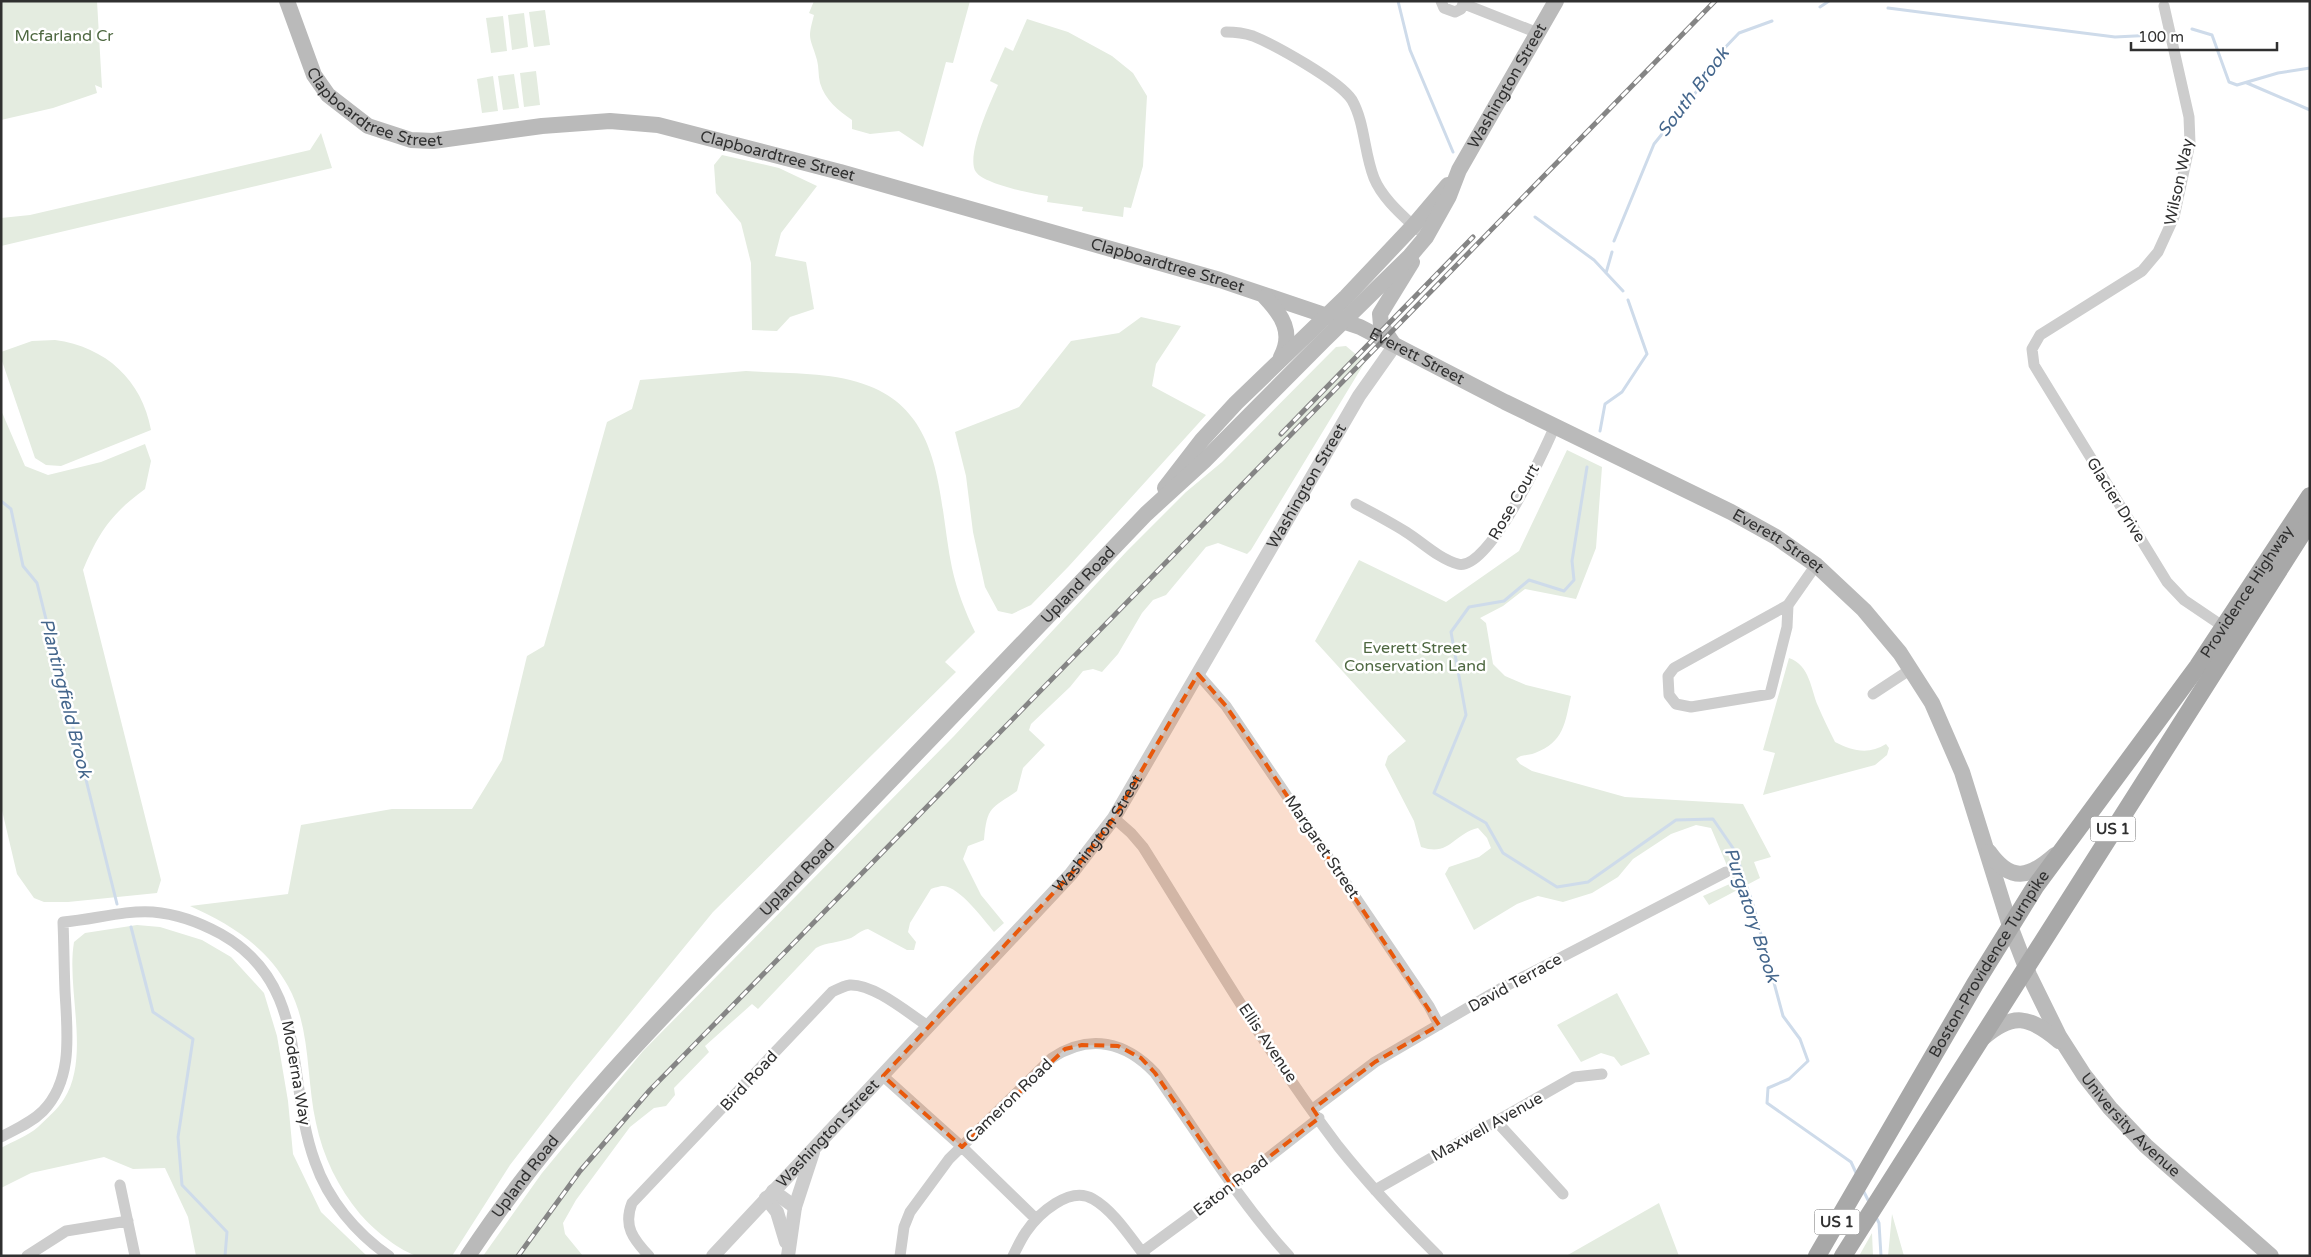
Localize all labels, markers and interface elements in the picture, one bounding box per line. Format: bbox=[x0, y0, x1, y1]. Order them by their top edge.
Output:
street label: Washington Street bbox=[1463, 20, 1551, 152]
scale bar bbox=[2131, 20, 2277, 52]
park label: Mcfarland Cr bbox=[15, 26, 114, 46]
text: 100 m bbox=[2138, 28, 2184, 46]
water label: South Brook bbox=[1652, 42, 1734, 141]
street label: Clapboardtree Street bbox=[302, 65, 444, 151]
street label: Clapboardtree Street bbox=[698, 126, 857, 186]
street label: Wilson Way bbox=[2160, 136, 2198, 227]
street label: Clapboardtree Street bbox=[1088, 234, 1247, 297]
street label: Everett Street bbox=[1366, 323, 1468, 389]
street label: Washington Street bbox=[1263, 420, 1351, 552]
street label: Glacier Drive bbox=[2082, 454, 2150, 546]
street label: Rose Court bbox=[1484, 460, 1544, 544]
street label: Everett Street bbox=[1729, 505, 1828, 577]
street label: Providence Highway bbox=[2196, 521, 2298, 662]
street label: Upland Road bbox=[1037, 542, 1120, 628]
water label: Plantingfield Brook bbox=[36, 616, 97, 781]
park label: Everett Street Conservation Land bbox=[1344, 638, 1486, 676]
street label: Washington Street bbox=[1049, 771, 1147, 897]
street label: Margaret Street bbox=[1280, 792, 1364, 902]
road number: US 1 bbox=[2090, 816, 2136, 842]
street label: Upland Road bbox=[755, 836, 839, 921]
water label: Purgatory Brook bbox=[1720, 845, 1785, 986]
street label: Boston-Providence Turnpike bbox=[1924, 866, 2054, 1061]
street label: David Terrace bbox=[1465, 949, 1565, 1017]
street label: Ellis Avenue bbox=[1234, 1000, 1302, 1086]
street label: Moderna Way bbox=[277, 1019, 315, 1127]
street label: Bird Road bbox=[716, 1047, 782, 1115]
street label: Cameron Road bbox=[961, 1054, 1057, 1148]
street label: University Avenue bbox=[2076, 1069, 2184, 1182]
street label: Washington Street bbox=[772, 1075, 883, 1192]
street label: Maxwell Avenue bbox=[1428, 1088, 1546, 1166]
street label: Upland Road bbox=[487, 1131, 564, 1222]
street label: Eaton Road bbox=[1190, 1151, 1272, 1221]
road number: US 1 bbox=[1814, 1210, 1860, 1234]

